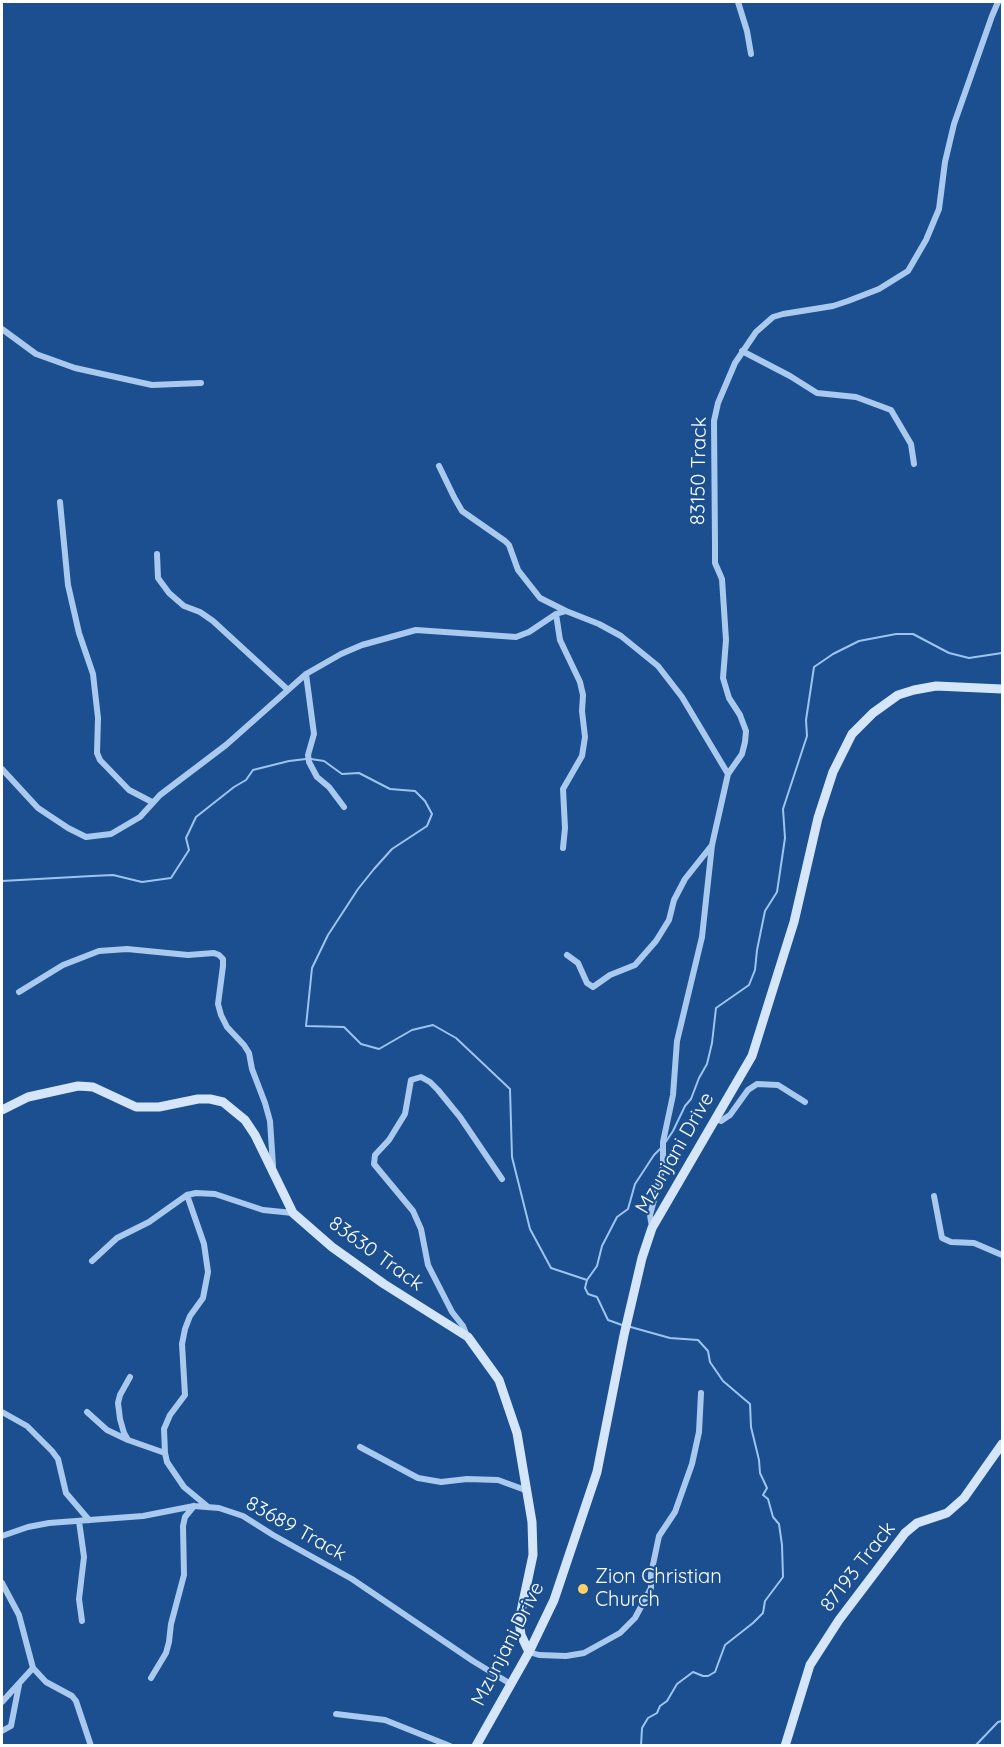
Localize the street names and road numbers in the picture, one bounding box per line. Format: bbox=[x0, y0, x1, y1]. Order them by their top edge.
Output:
street label: 83150 Track bbox=[686, 417, 712, 525]
street label: Mzunjani Drive bbox=[631, 1088, 719, 1218]
street label: 83630 Track bbox=[324, 1212, 428, 1296]
street label: 83689 Track bbox=[242, 1492, 350, 1566]
street label: 87193 Track bbox=[815, 1517, 901, 1617]
street label: Mzunjani Drive bbox=[466, 1578, 550, 1710]

